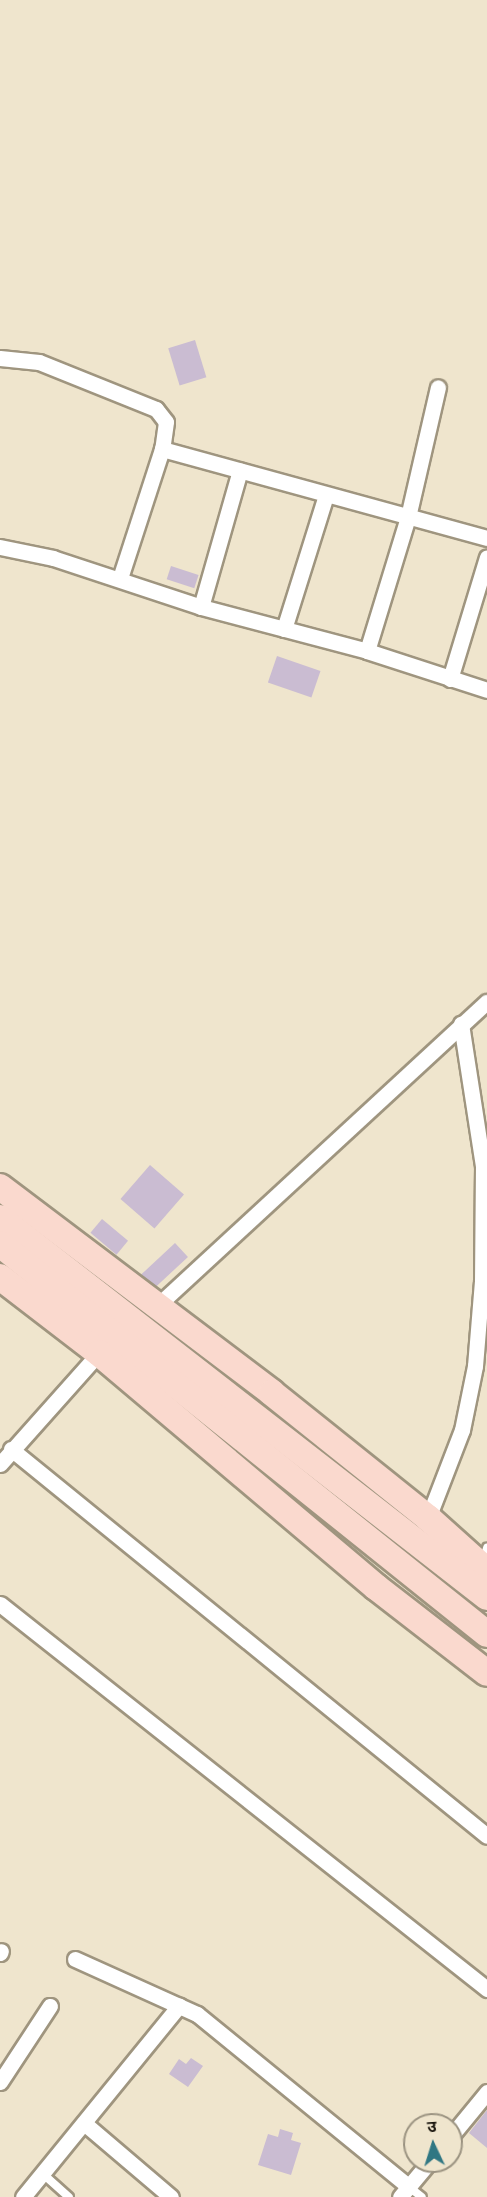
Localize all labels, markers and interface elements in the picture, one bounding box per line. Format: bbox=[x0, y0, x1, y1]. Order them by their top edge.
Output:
north arrow bbox=[403, 2113, 463, 2173]
text: उ bbox=[427, 2118, 437, 2135]

